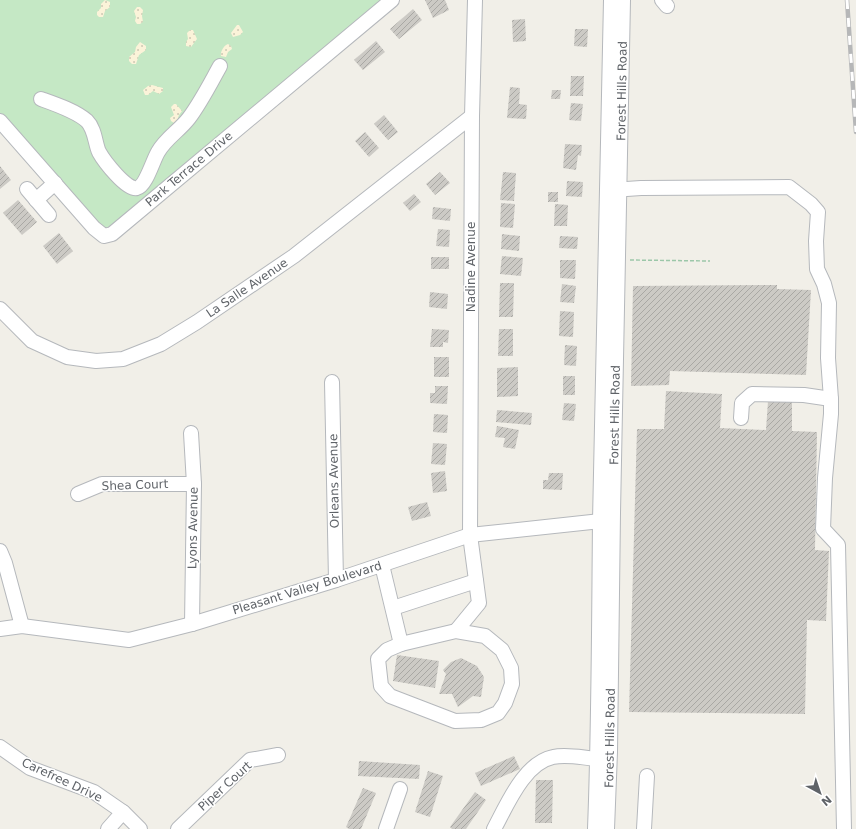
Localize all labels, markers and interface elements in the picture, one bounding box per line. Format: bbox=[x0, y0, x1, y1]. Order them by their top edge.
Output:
street label: Forest Hills Road bbox=[614, 41, 630, 141]
street label: Park Terrace Drive bbox=[143, 129, 235, 209]
street label: Nadine Avenue bbox=[464, 222, 478, 312]
street label: La Salle Avenue bbox=[204, 256, 290, 320]
street label: Forest Hills Road bbox=[607, 365, 623, 465]
street label: Orleans Avenue bbox=[326, 434, 342, 528]
street label: Shea Court bbox=[101, 477, 169, 493]
street label: Lyons Avenue bbox=[185, 487, 201, 569]
street label: Pleasant Valley Boulevard bbox=[231, 559, 383, 617]
street label: Forest Hills Road bbox=[602, 688, 618, 788]
street label: Carefree Drive bbox=[19, 755, 105, 805]
street label: Piper Court bbox=[195, 758, 255, 814]
north arrow bbox=[800, 773, 840, 813]
text: N bbox=[818, 792, 834, 808]

